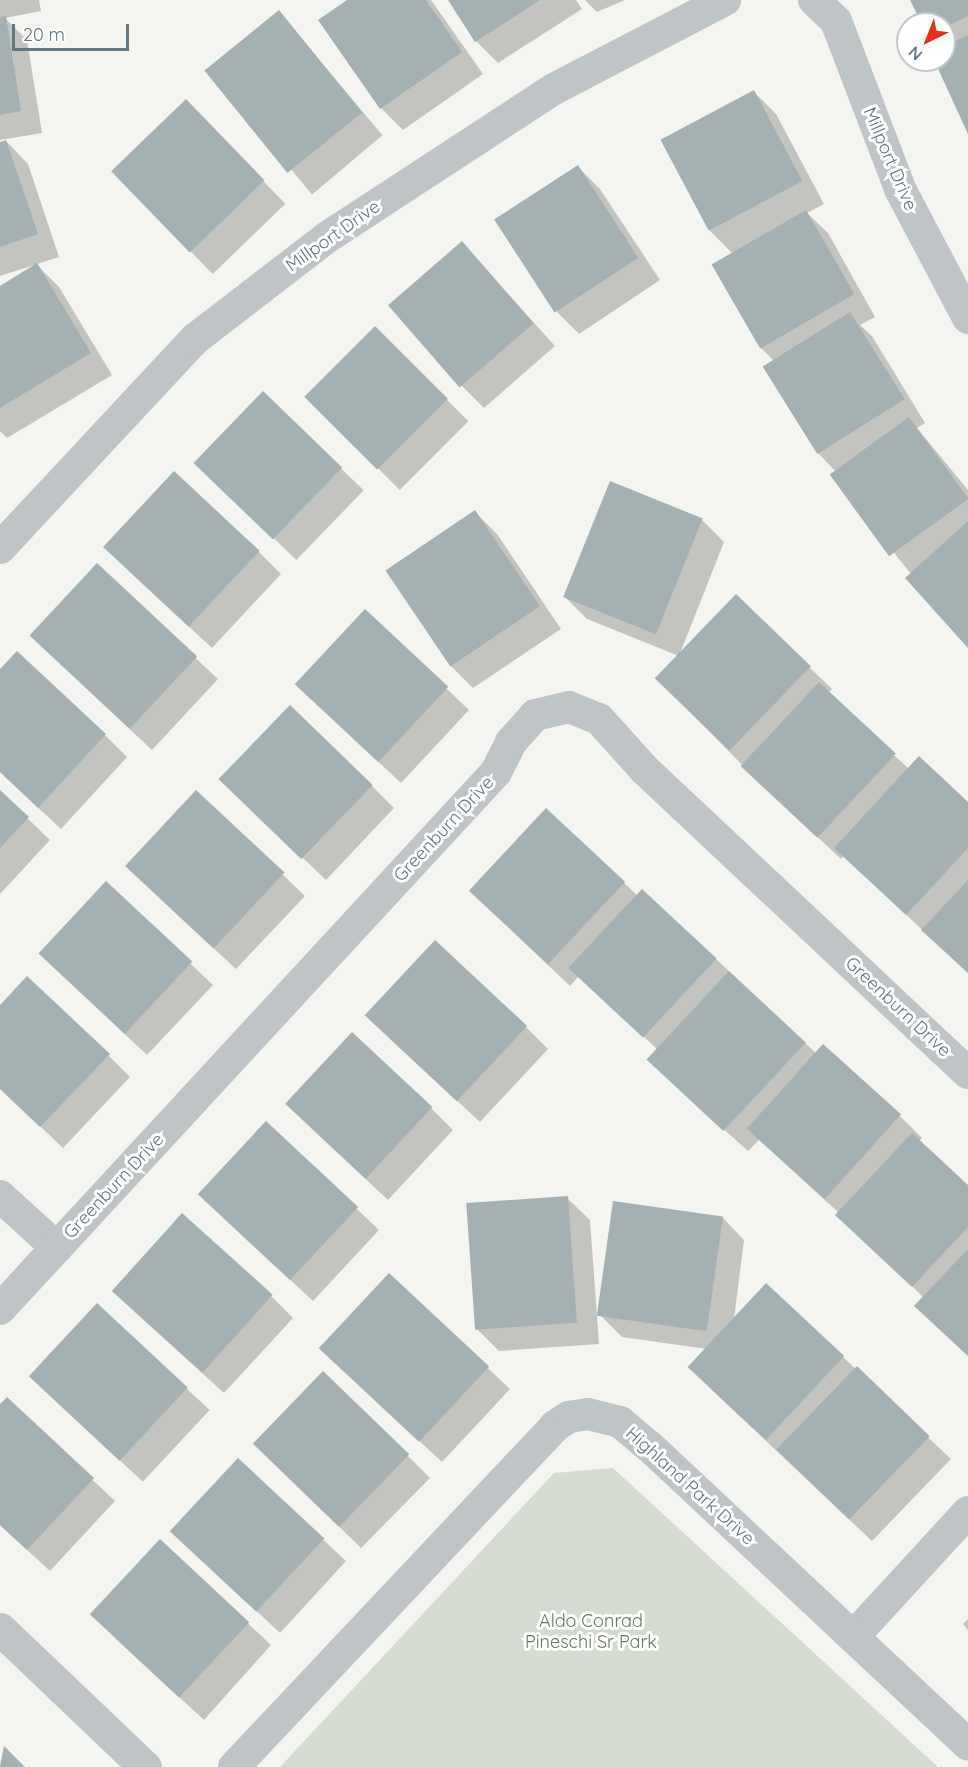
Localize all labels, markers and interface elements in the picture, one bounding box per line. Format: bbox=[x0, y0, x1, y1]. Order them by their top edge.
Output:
scale bar bbox=[15, 12, 132, 50]
north arrow bbox=[896, 12, 956, 72]
text: 20 m bbox=[23, 23, 65, 46]
text: N bbox=[904, 42, 926, 65]
street label: Millport Drive bbox=[859, 104, 921, 214]
street label: Millport Drive bbox=[282, 196, 384, 276]
street label: Greenburn Drive bbox=[390, 772, 498, 886]
street label: Greenburn Drive bbox=[841, 953, 955, 1061]
street label: Greenburn Drive bbox=[60, 1129, 168, 1243]
street label: Highland Park Drive bbox=[621, 1422, 759, 1550]
park label: Aldo Conrad Pineschi Sr Park bbox=[525, 1611, 657, 1654]

